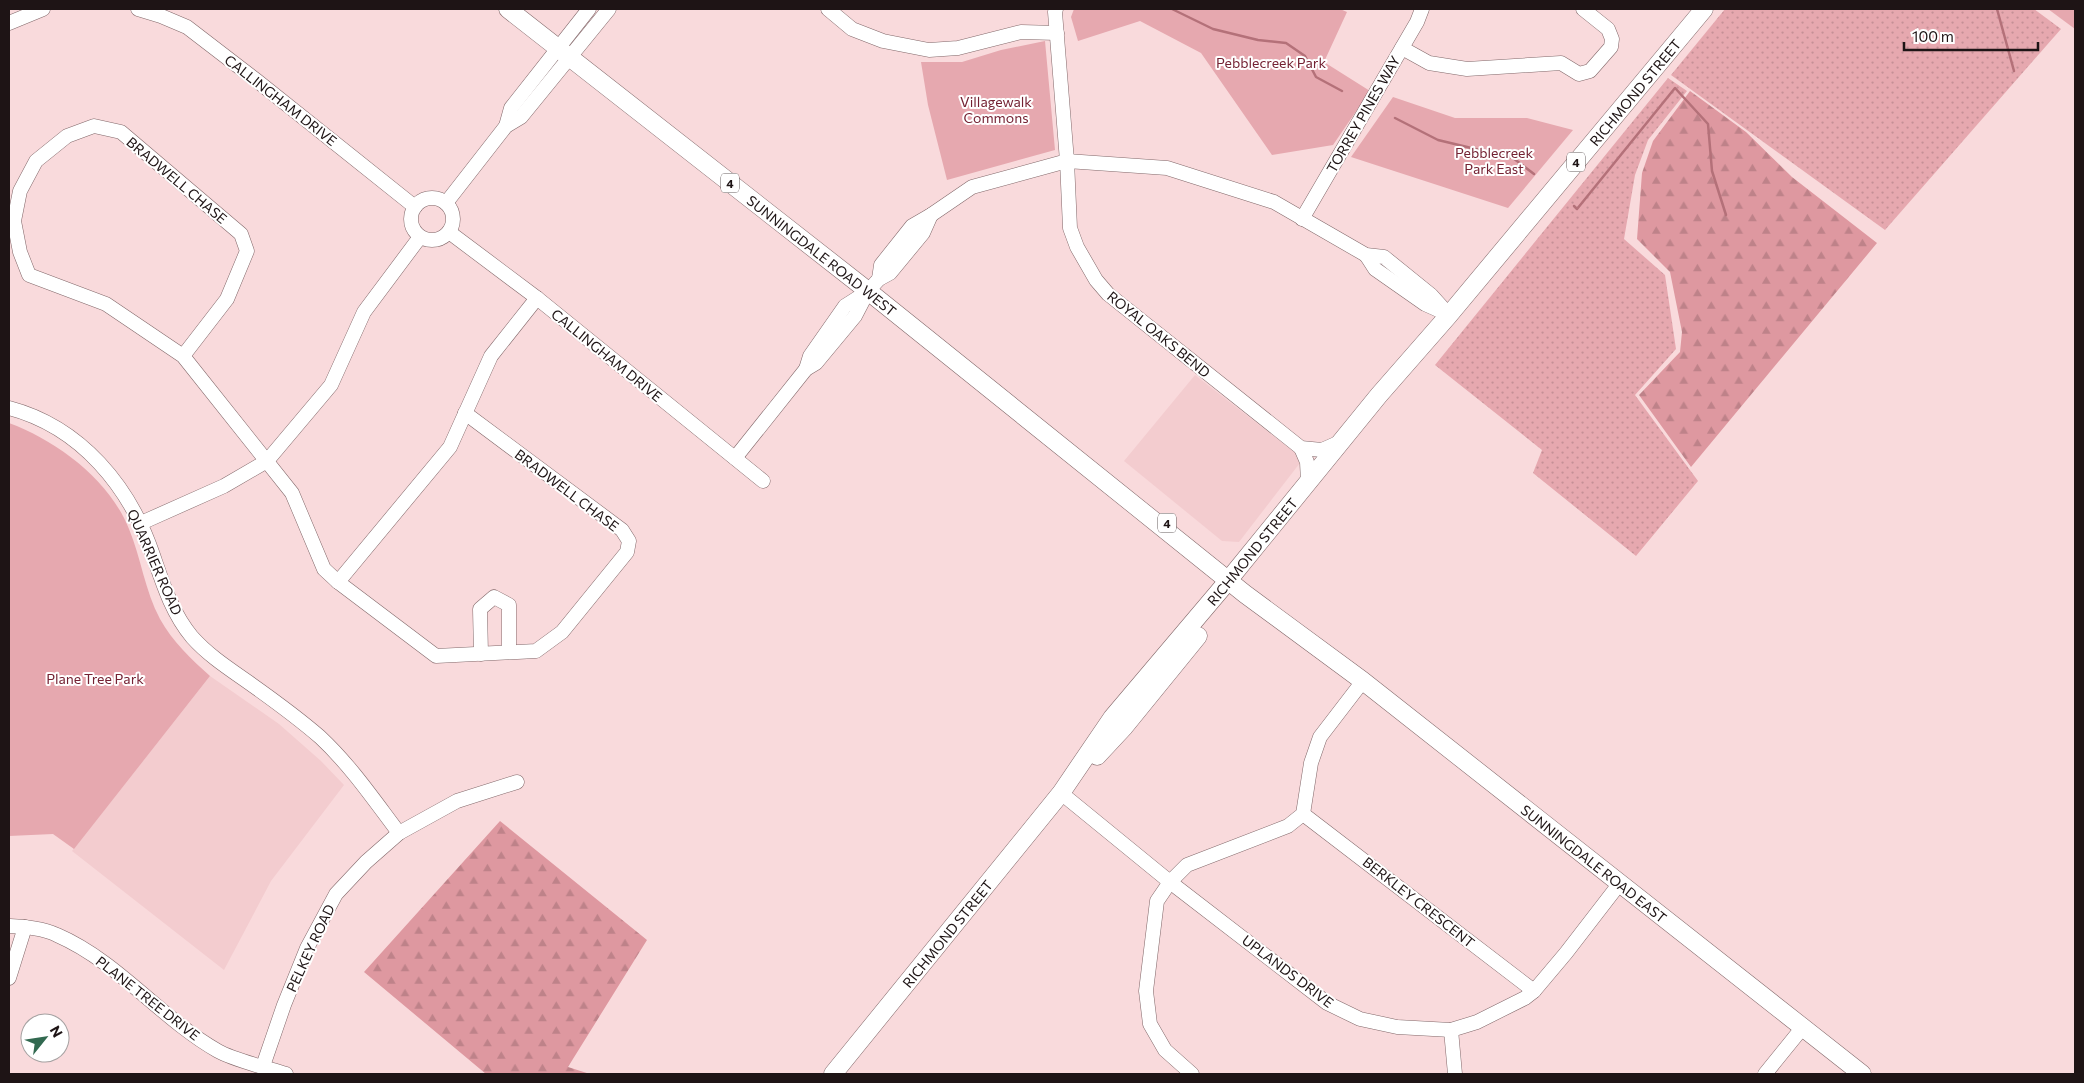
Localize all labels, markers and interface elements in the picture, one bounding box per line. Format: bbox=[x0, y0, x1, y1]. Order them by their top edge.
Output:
scale bar bbox=[1904, 20, 2038, 52]
text: 100 m bbox=[1912, 27, 1954, 45]
street label: RICHMOND STREET bbox=[1585, 35, 1684, 149]
street label: CALLINGHAM DRIVE bbox=[221, 51, 341, 149]
street label: TORREY PINES WAY bbox=[1323, 53, 1403, 175]
park label: Pebblecreek Park bbox=[1216, 54, 1326, 71]
park label: Villagewalk Commons bbox=[960, 93, 1032, 126]
street label: BRADWELL CHASE bbox=[123, 133, 231, 227]
park label: Pebblecreek Park East bbox=[1455, 144, 1533, 177]
road number: 4 bbox=[1567, 152, 1585, 172]
road number: 4 bbox=[721, 174, 739, 192]
street label: SUNNINGDALE ROAD WEST bbox=[744, 191, 900, 319]
street label: ROYAL OAKS BEND bbox=[1104, 287, 1214, 381]
street label: CALLINGHAM DRIVE bbox=[548, 305, 666, 405]
street label: BRADWELL CHASE bbox=[512, 445, 622, 535]
street label: RICHMOND STREET bbox=[1203, 494, 1301, 608]
street label: QUARRIER ROAD bbox=[124, 506, 186, 618]
road number: 4 bbox=[1158, 514, 1176, 532]
park label: Plane Tree Park bbox=[46, 670, 144, 687]
street label: SUNNINGDALE ROAD EAST bbox=[1518, 801, 1671, 926]
street label: BERKLEY CRESCENT bbox=[1360, 853, 1478, 951]
street label: RICHMOND STREET bbox=[898, 876, 996, 991]
street label: PELKEY ROAD bbox=[282, 901, 338, 995]
street label: UPLANDS DRIVE bbox=[1239, 931, 1337, 1011]
street label: PLANE TREE DRIVE bbox=[93, 952, 203, 1044]
north arrow bbox=[20, 1013, 70, 1063]
text: N bbox=[47, 1022, 67, 1040]

